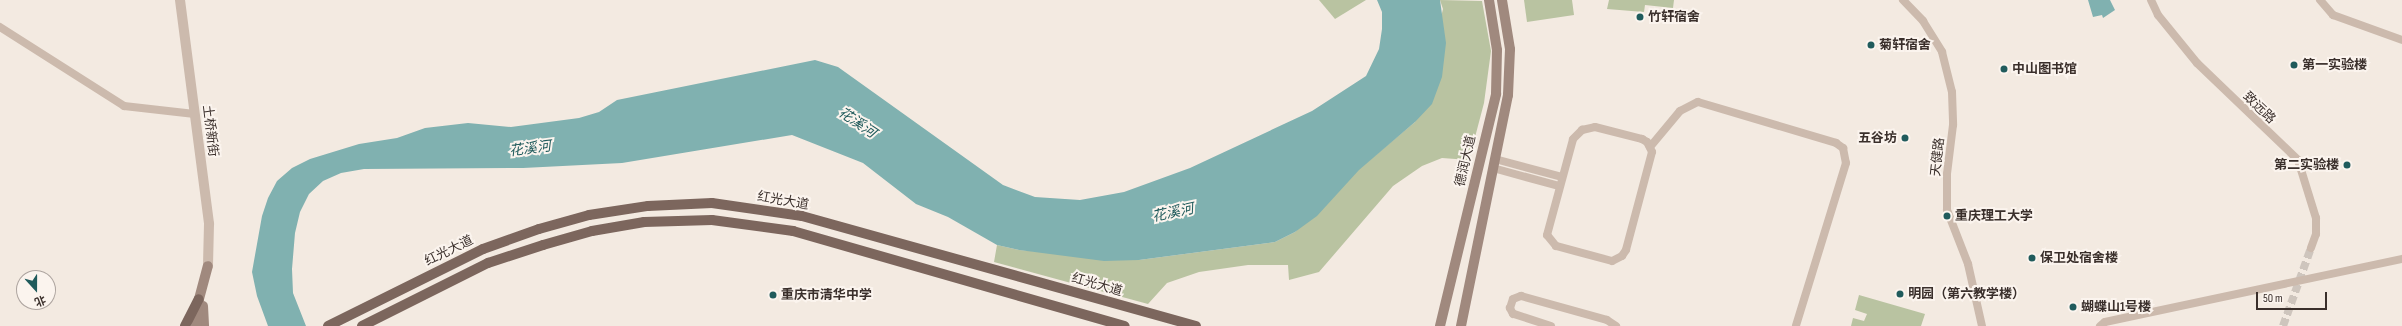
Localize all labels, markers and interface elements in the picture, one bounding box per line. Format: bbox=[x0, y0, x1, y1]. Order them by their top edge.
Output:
place label: 竹轩宿舍 bbox=[1648, 9, 1700, 25]
marker: 竹轩宿舍 bbox=[1635, 12, 1645, 22]
place label: 菊轩宿舍 bbox=[1879, 37, 1931, 53]
marker: 菊轩宿舍 bbox=[1866, 40, 1876, 50]
place label: 第一实验楼 bbox=[2302, 57, 2367, 73]
marker: 第一实验楼 bbox=[2289, 60, 2299, 70]
place label: 中山图书馆 bbox=[2012, 61, 2077, 77]
marker: 中山图书馆 bbox=[1999, 64, 2009, 74]
street label: 致远路 bbox=[2240, 89, 2278, 127]
street label: 土桥新街 bbox=[199, 104, 221, 158]
water label: 花溪河 bbox=[835, 104, 879, 142]
place label: 五谷坊 bbox=[1858, 130, 1897, 146]
marker: 五谷坊 bbox=[1900, 133, 1910, 143]
street label: 德润大道 bbox=[1453, 134, 1479, 188]
street label: 天健路 bbox=[1928, 137, 1948, 177]
water label: 花溪河 bbox=[508, 138, 552, 160]
place label: 第二实验楼 bbox=[2274, 157, 2339, 173]
marker: 第二实验楼 bbox=[2342, 160, 2352, 170]
street label: 红光大道 bbox=[756, 189, 810, 213]
water label: 花溪河 bbox=[1151, 200, 1195, 226]
place label: 重庆理工大学 bbox=[1955, 208, 2033, 224]
marker: 重庆理工大学 bbox=[1942, 211, 1952, 221]
street label: 红光大道 bbox=[422, 233, 476, 269]
place label: 保卫处宿舍楼 bbox=[2040, 250, 2118, 266]
marker: 保卫处宿舍楼 bbox=[2027, 253, 2037, 263]
north arrow bbox=[16, 270, 56, 310]
street label: 红光大道 bbox=[1070, 270, 1124, 300]
scale bar bbox=[2258, 284, 2329, 310]
place label: 明园（第六教学楼） bbox=[1908, 286, 2025, 302]
place label: 重庆市清华中学 bbox=[781, 287, 872, 303]
marker: 明园（第六教学楼） bbox=[1895, 289, 1905, 299]
marker: 重庆市清华中学 bbox=[768, 290, 778, 300]
text: 50 m bbox=[2263, 291, 2283, 306]
text: 北 bbox=[33, 293, 48, 309]
place label: 蝴蝶山1号楼 bbox=[2081, 299, 2151, 315]
marker: 蝴蝶山1号楼 bbox=[2068, 302, 2078, 312]

